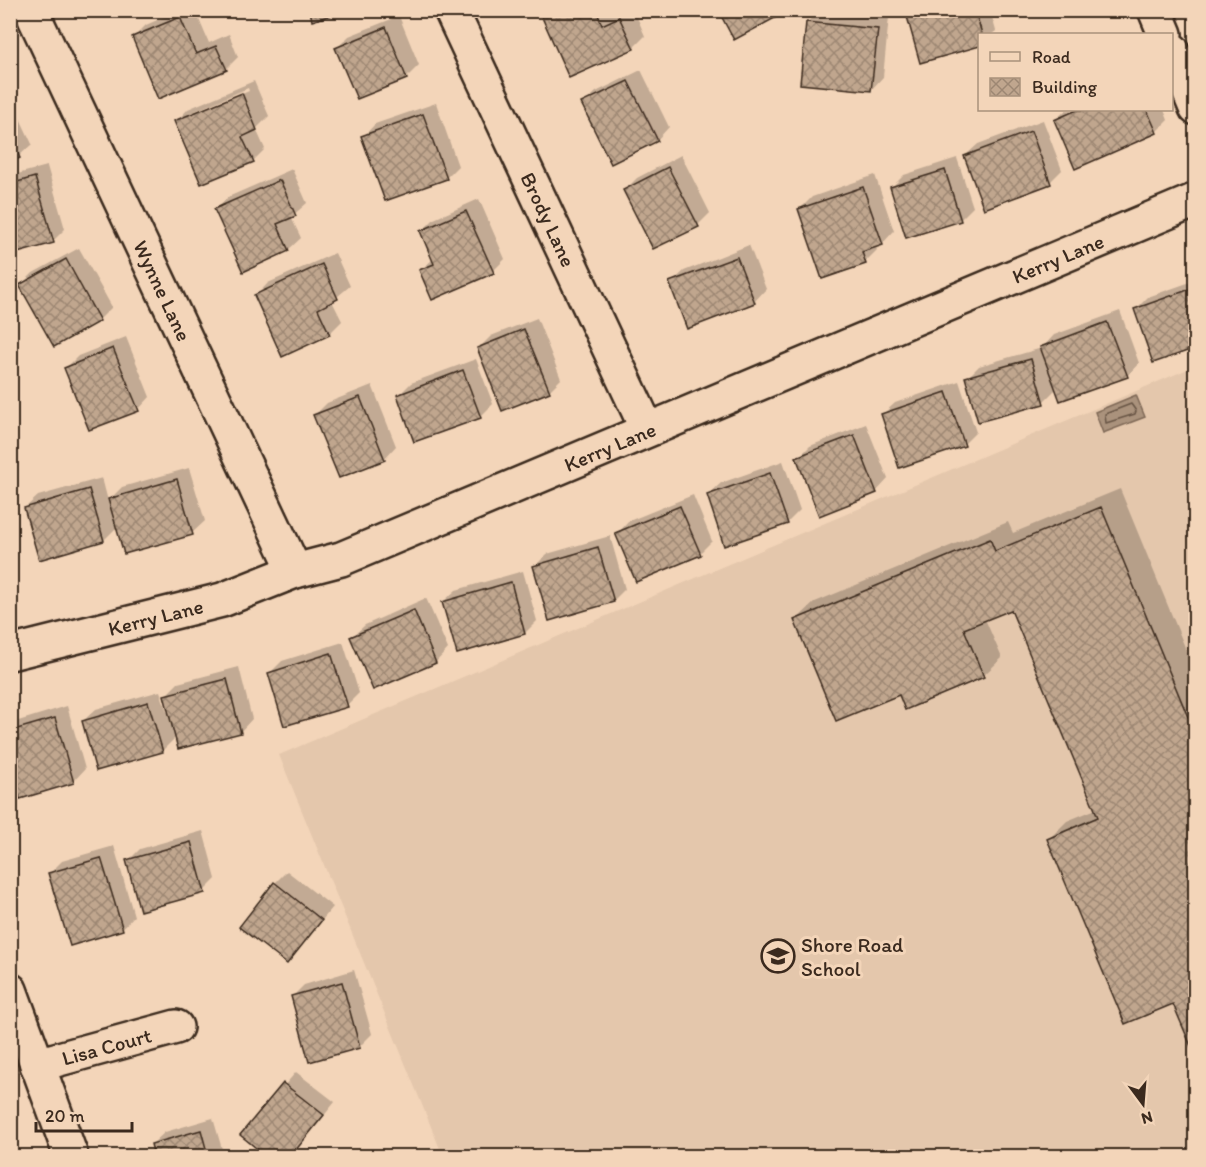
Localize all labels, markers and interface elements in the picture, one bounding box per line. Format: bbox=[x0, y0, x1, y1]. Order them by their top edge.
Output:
legend bbox=[978, 33, 1173, 111]
text: Road bbox=[1032, 46, 1071, 68]
text: Building bbox=[1032, 76, 1098, 98]
street label: Brody Lane bbox=[516, 168, 582, 271]
street label: Kerry Lane bbox=[1008, 228, 1107, 288]
street label: Wynne Lane bbox=[129, 236, 197, 345]
street label: Kerry Lane bbox=[560, 416, 659, 477]
street label: Kerry Lane bbox=[105, 593, 206, 641]
place label: Shore Road School bbox=[801, 932, 904, 981]
school or university icon: Shore Road School bbox=[760, 938, 796, 974]
street label: Lisa Court bbox=[59, 1022, 154, 1070]
north arrow bbox=[1113, 1074, 1173, 1134]
scale bar bbox=[36, 1095, 132, 1133]
text: 20 m bbox=[45, 1105, 85, 1127]
text: N bbox=[1139, 1107, 1155, 1129]

